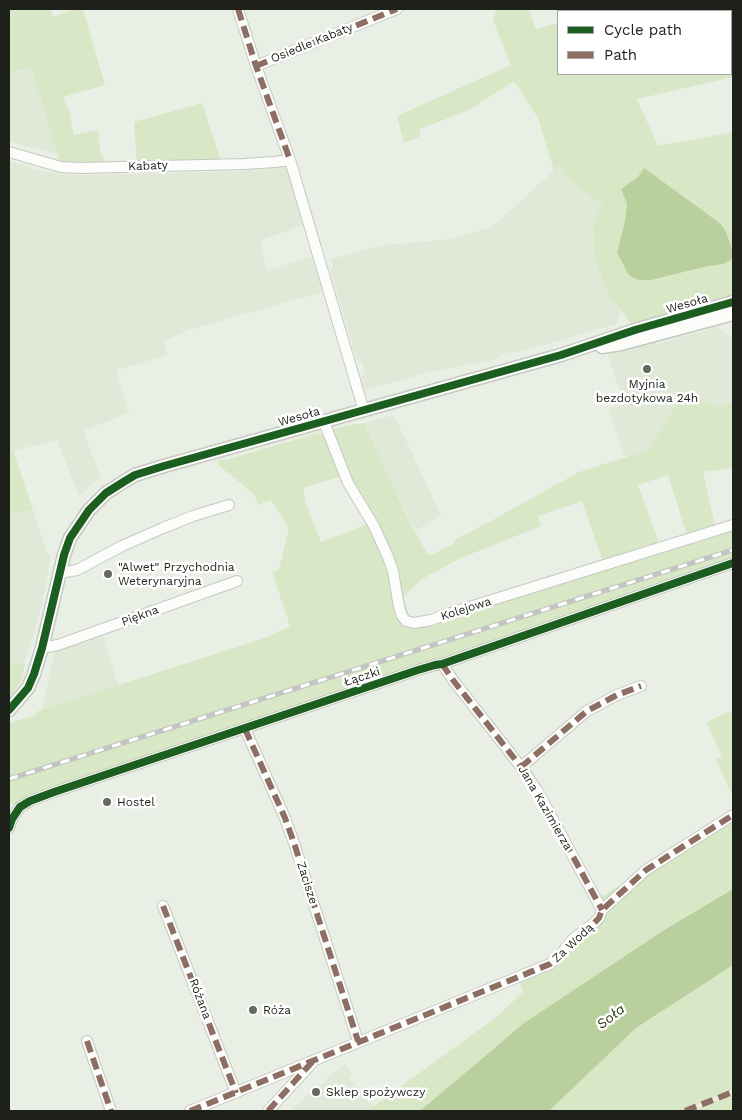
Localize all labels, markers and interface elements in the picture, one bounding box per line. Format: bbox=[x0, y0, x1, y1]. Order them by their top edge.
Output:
legend bbox=[557, 10, 732, 75]
street label: Osiedle Kabaty bbox=[269, 20, 355, 66]
text: Cycle path bbox=[604, 21, 682, 39]
text: Path bbox=[604, 46, 637, 64]
street label: Kabaty bbox=[128, 158, 168, 174]
street label: Wesoła bbox=[664, 291, 710, 317]
marker: Myjnia bezdotykowa 24h bbox=[641, 363, 653, 375]
place label: Myjnia bezdotykowa 24h bbox=[596, 377, 698, 405]
street label: Wesoła bbox=[276, 404, 322, 430]
place label: "Alwet" Przychodnia Weterynaryjna bbox=[118, 560, 235, 588]
marker: "Alwet" Przychodnia Weterynaryjna bbox=[102, 568, 114, 580]
street label: Kolejowa bbox=[439, 594, 493, 624]
street label: Piękna bbox=[119, 603, 161, 629]
street label: Łączki bbox=[342, 664, 382, 690]
street label: Jana Kazimierza bbox=[515, 763, 575, 853]
place label: Hostel bbox=[117, 795, 155, 809]
marker: Hostel bbox=[101, 796, 113, 808]
street label: Zacisze bbox=[293, 860, 321, 906]
street label: Za Wodą bbox=[549, 920, 597, 966]
street label: Różana bbox=[186, 977, 214, 1021]
water label: Soła bbox=[594, 1001, 628, 1033]
place label: Róża bbox=[263, 1003, 291, 1017]
marker: Róża bbox=[247, 1004, 259, 1016]
place label: Sklep spożywczy bbox=[326, 1085, 425, 1099]
marker: Sklep spożywczy bbox=[310, 1086, 322, 1098]

